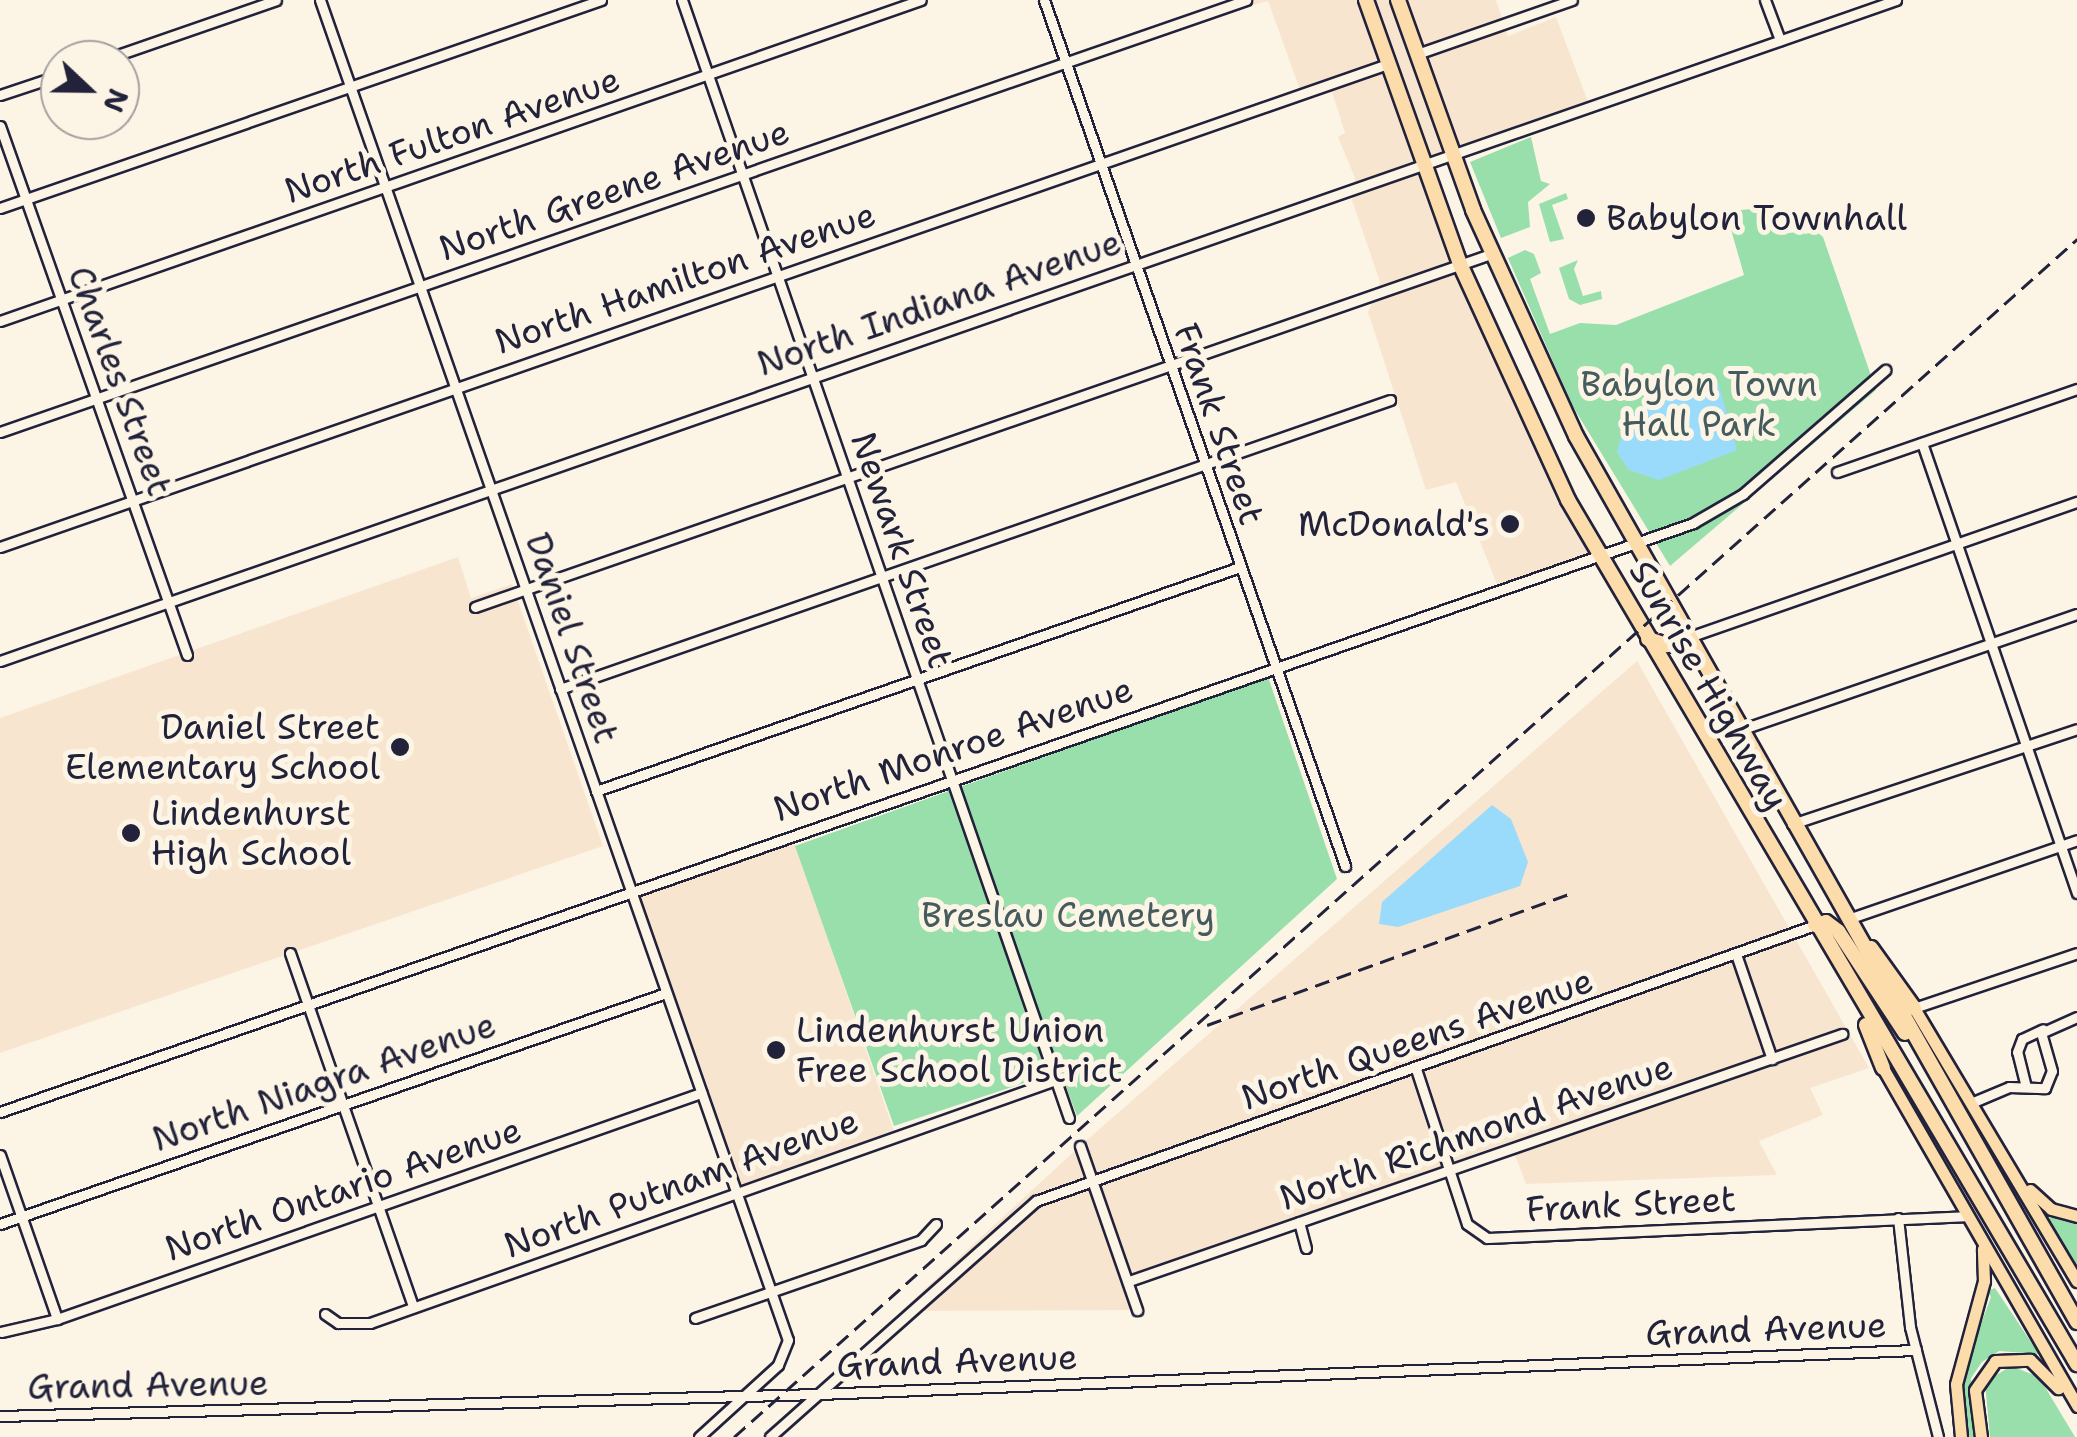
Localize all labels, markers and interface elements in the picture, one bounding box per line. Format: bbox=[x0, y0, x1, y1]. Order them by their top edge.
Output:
north arrow bbox=[40, 40, 140, 140]
street label: North Fulton Avenue bbox=[279, 58, 625, 212]
text: N bbox=[94, 83, 138, 118]
street label: North Greene Avenue bbox=[433, 110, 795, 270]
street label: North Hamilton Avenue bbox=[489, 193, 881, 363]
place label: Babylon Townhall bbox=[1606, 197, 1907, 239]
marker: Babylon Townhall bbox=[1575, 207, 1597, 229]
street label: North Indiana Avenue bbox=[751, 221, 1127, 385]
street label: Charles Street bbox=[59, 261, 181, 501]
street label: Frank Street bbox=[1165, 318, 1273, 530]
park label: Babylon Town Hall Park bbox=[1581, 363, 1817, 445]
street label: Newark Street bbox=[842, 426, 962, 674]
place label: McDonald's bbox=[1298, 503, 1490, 545]
marker: McDonald's bbox=[1499, 513, 1521, 535]
street label: Daniel Street bbox=[516, 527, 628, 749]
street label: Sunrise Highway bbox=[1621, 553, 1797, 817]
street label: North Monroe Avenue bbox=[768, 668, 1138, 830]
place label: Daniel Street Elementary School bbox=[65, 706, 380, 788]
marker: Daniel Street Elementary School bbox=[389, 736, 411, 758]
place label: Lindenhurst High School bbox=[151, 792, 351, 874]
marker: Lindenhurst High School bbox=[120, 822, 142, 844]
park label: Breslau Cemetery bbox=[921, 894, 1215, 936]
street label: North Queens Avenue bbox=[1236, 959, 1598, 1119]
street label: North Niagra Avenue bbox=[147, 1003, 501, 1161]
place label: Lindenhurst Union Free School District bbox=[796, 1009, 1123, 1091]
marker: Lindenhurst Union Free School District bbox=[765, 1039, 787, 1061]
street label: North Richmond Avenue bbox=[1274, 1045, 1678, 1219]
street label: North Putnam Avenue bbox=[498, 1099, 864, 1267]
street label: North Ontario Avenue bbox=[159, 1108, 527, 1270]
street label: Frank Street bbox=[1525, 1178, 1737, 1230]
street label: Grand Avenue bbox=[1645, 1304, 1887, 1354]
street label: Grand Avenue bbox=[836, 1336, 1078, 1386]
street label: Grand Avenue bbox=[27, 1362, 269, 1408]

